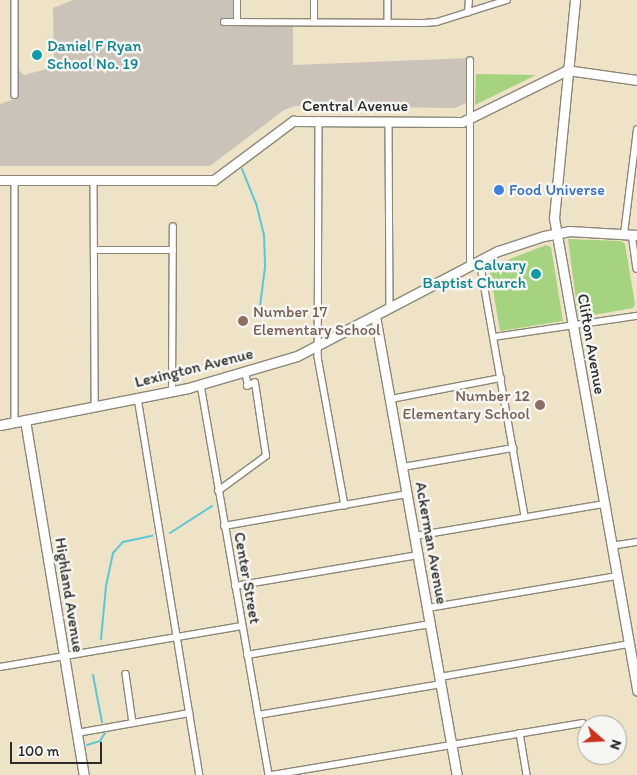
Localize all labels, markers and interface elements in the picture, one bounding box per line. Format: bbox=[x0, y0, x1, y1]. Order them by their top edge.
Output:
place label: Daniel F Ryan School No. 19 bbox=[47, 36, 141, 74]
marker: Daniel F Ryan School No. 19 bbox=[31, 49, 43, 61]
street label: Central Avenue bbox=[302, 96, 408, 116]
place label: Food Universe bbox=[509, 180, 605, 200]
marker: Food Universe bbox=[493, 184, 505, 196]
place label: Calvary Baptist Church bbox=[422, 255, 526, 293]
marker: Calvary Baptist Church bbox=[530, 268, 542, 280]
street label: Clifton Avenue bbox=[573, 293, 609, 395]
place label: Number 17 Elementary School bbox=[253, 302, 381, 340]
marker: Number 17 Elementary School bbox=[237, 315, 249, 327]
street label: Lexington Avenue bbox=[133, 344, 255, 392]
place label: Number 12 Elementary School bbox=[402, 386, 530, 424]
marker: Number 12 Elementary School bbox=[534, 399, 546, 411]
street label: Ackerman Avenue bbox=[411, 481, 451, 605]
street label: Center Street bbox=[229, 531, 265, 625]
street label: Highland Avenue bbox=[51, 537, 87, 653]
north arrow bbox=[577, 715, 627, 765]
scale bar bbox=[12, 732, 105, 764]
text: N bbox=[606, 737, 625, 752]
text: 100 m bbox=[18, 742, 59, 760]

